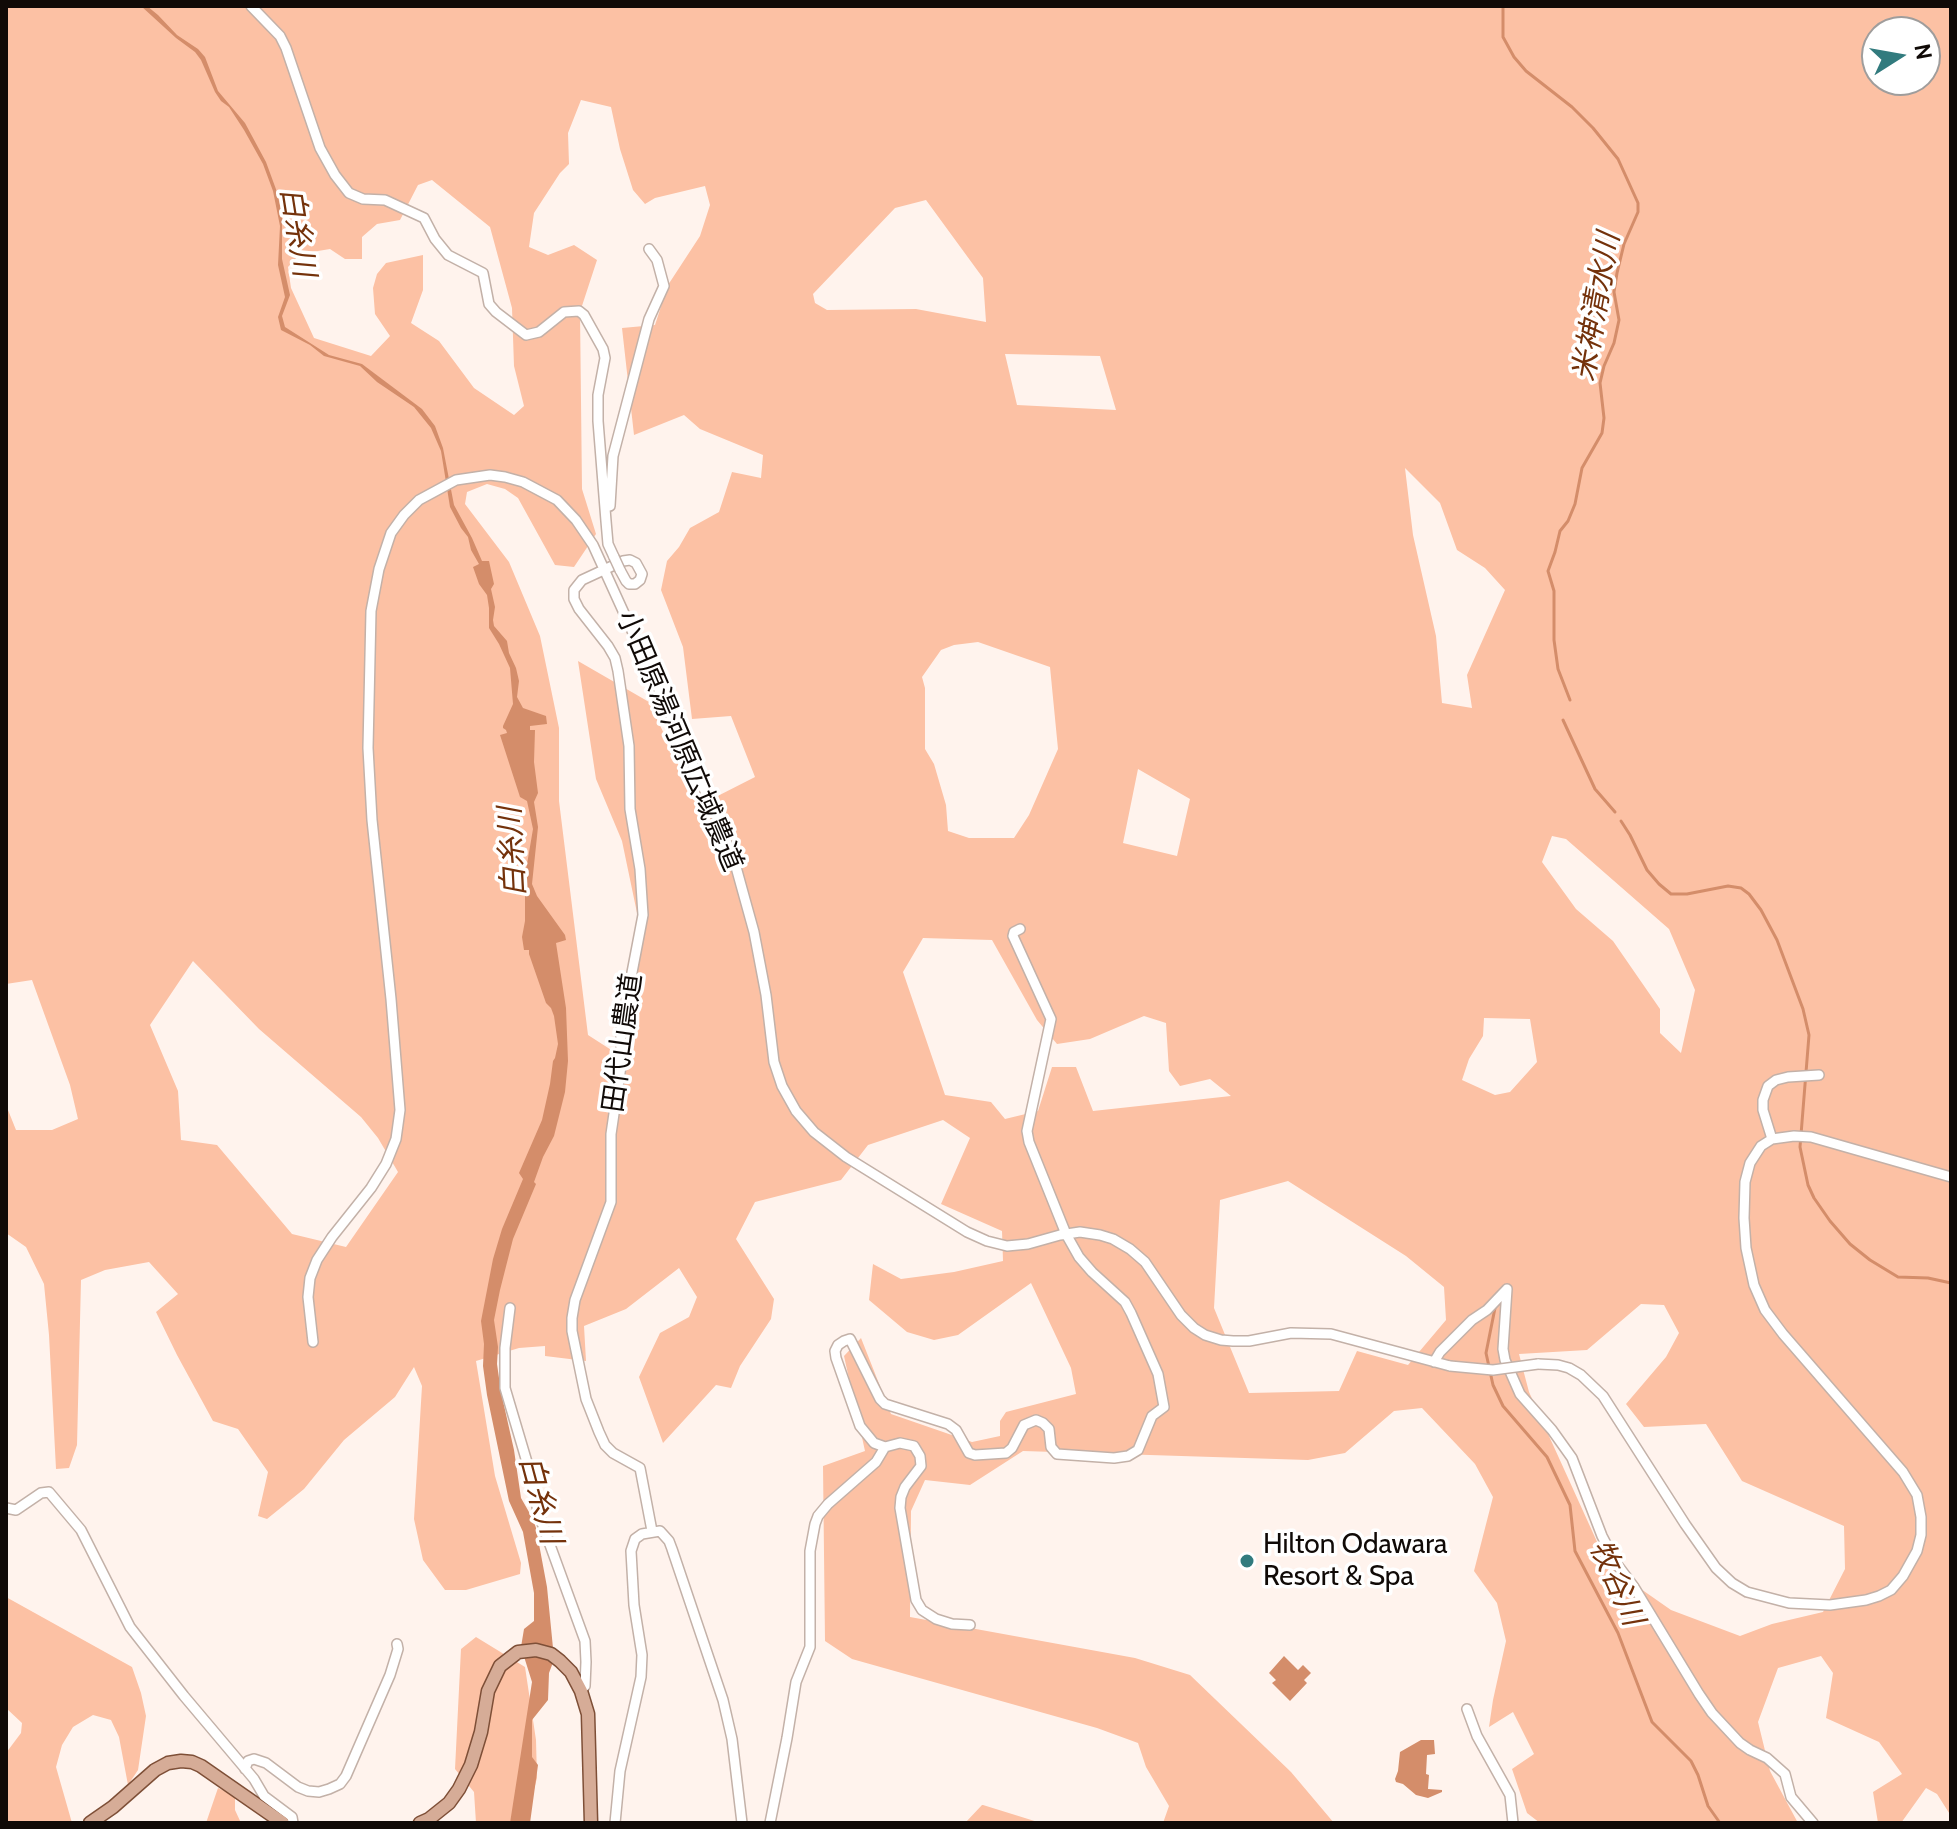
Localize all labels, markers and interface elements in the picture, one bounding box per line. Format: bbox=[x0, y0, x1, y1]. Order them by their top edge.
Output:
north arrow bbox=[1861, 16, 1941, 96]
text: N bbox=[1908, 41, 1938, 62]
water label: 白糸川 bbox=[272, 185, 322, 279]
water label: 米神清水川 bbox=[1566, 230, 1628, 384]
street label: 小田原湯河原広域農道 bbox=[609, 606, 749, 876]
water label: 白糸川 bbox=[493, 806, 533, 898]
street label: 田代山農道 bbox=[597, 971, 649, 1115]
water label: 白糸川 bbox=[511, 1452, 569, 1548]
place label: Hilton Odawara Resort & Spa bbox=[1263, 1528, 1447, 1594]
water label: 牧谷川 bbox=[1581, 1535, 1651, 1631]
marker: Hilton Odawara Resort & Spa bbox=[1238, 1552, 1256, 1570]

